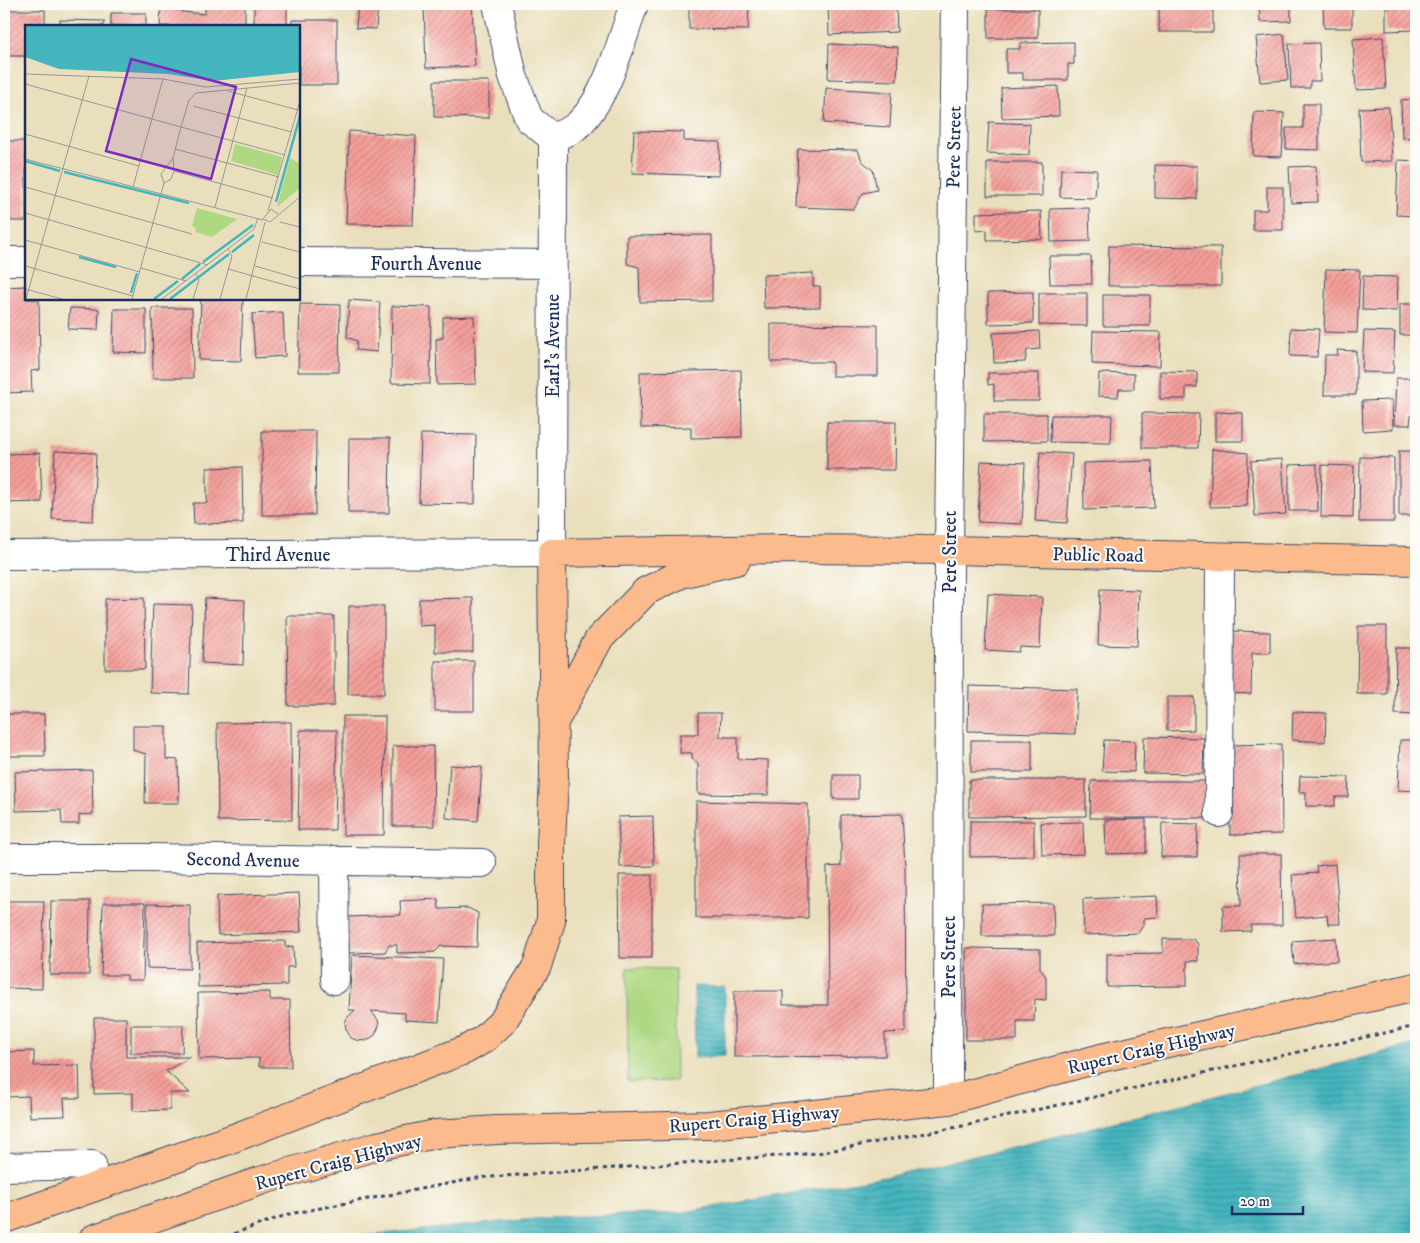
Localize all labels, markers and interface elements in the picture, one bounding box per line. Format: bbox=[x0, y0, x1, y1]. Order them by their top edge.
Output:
inset map bbox=[25, 25, 300, 300]
street label: Pere Street bbox=[942, 106, 967, 189]
street label: Fourth Avenue bbox=[370, 253, 482, 276]
street label: Earl's Avenue bbox=[542, 294, 565, 398]
street label: Pere Street bbox=[939, 511, 962, 593]
street label: Public Road bbox=[1052, 543, 1144, 568]
street label: Third Avenue bbox=[226, 544, 330, 567]
street label: Second Avenue bbox=[186, 848, 300, 873]
street label: Pere Street bbox=[938, 916, 961, 998]
street label: Rupert Craig Highway bbox=[1065, 1019, 1238, 1080]
street label: Rupert Craig Highway bbox=[668, 1100, 841, 1138]
street label: Rupert Craig Highway bbox=[253, 1129, 425, 1196]
scale bar bbox=[1232, 1183, 1304, 1215]
text: 20 m bbox=[1240, 1192, 1270, 1211]

